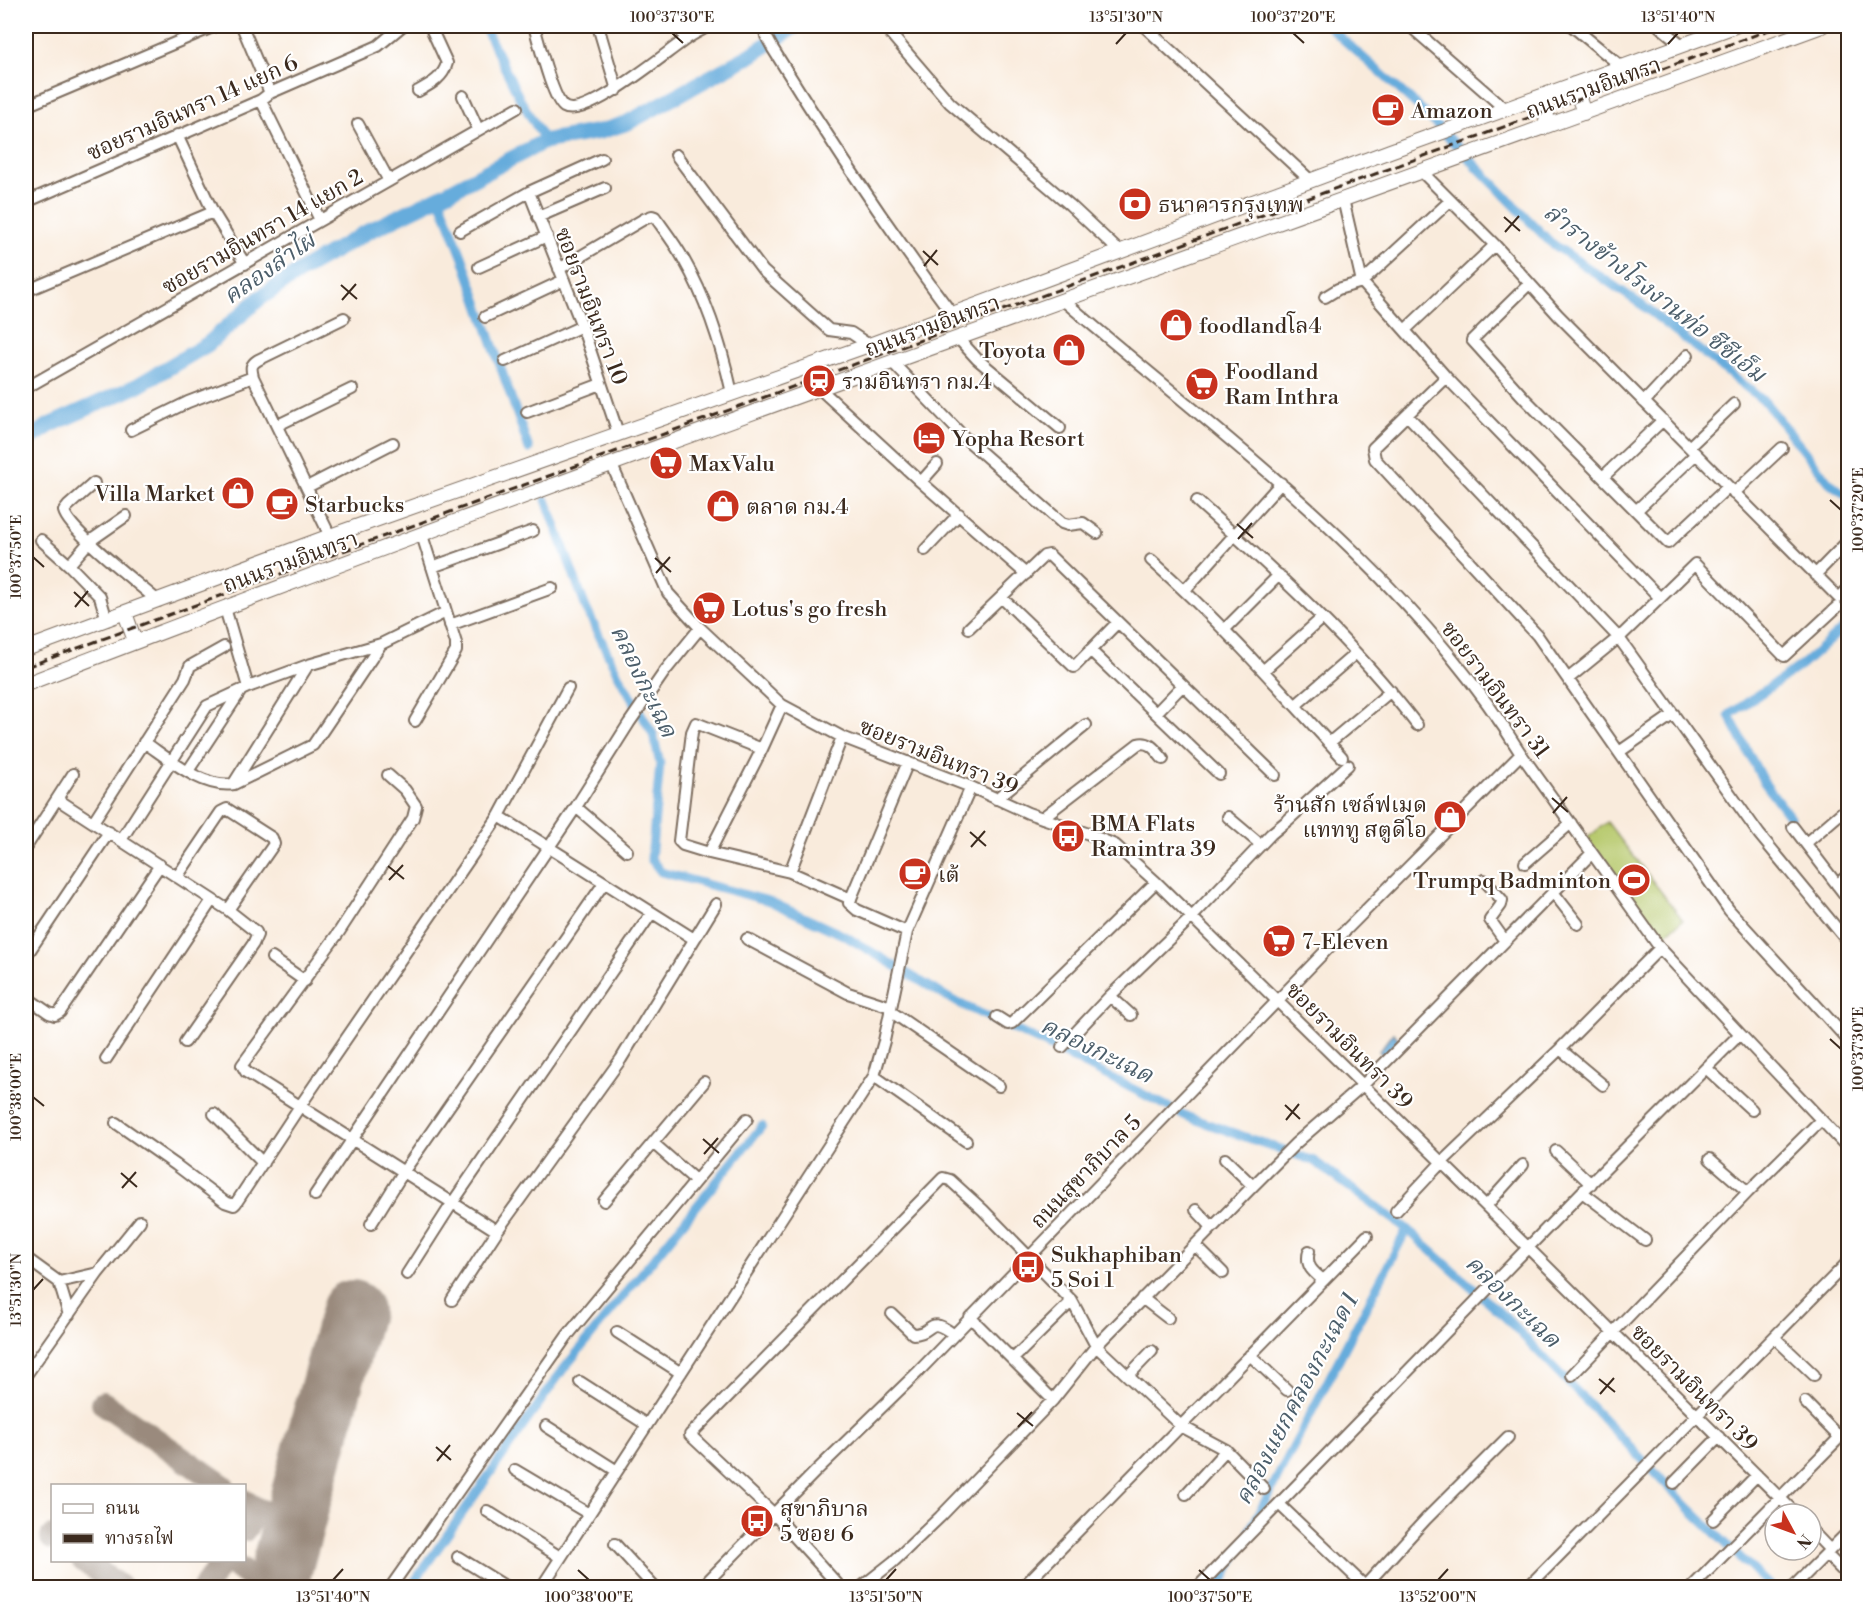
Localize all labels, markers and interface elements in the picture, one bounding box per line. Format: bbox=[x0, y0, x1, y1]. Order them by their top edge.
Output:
text: 100°37'30"E bbox=[630, 8, 714, 27]
text: 13°51'30"N bbox=[1089, 8, 1163, 27]
text: 100°37'20"E bbox=[1250, 8, 1336, 27]
text: 13°51'40"N bbox=[1641, 8, 1715, 27]
street label: ซอยรามอินทรา 14 แยก 6 bbox=[83, 50, 302, 167]
street label: ถนนรามอินทรา bbox=[1522, 51, 1665, 125]
cafe icon: Amazon bbox=[1370, 92, 1406, 128]
place label: Amazon bbox=[1410, 98, 1493, 125]
street label: ซอยรามอินทรา 14 แยก 2 bbox=[157, 164, 368, 301]
bank icon: ธนาคารกรุงเทพ bbox=[1117, 186, 1153, 222]
place label: ธนาคารกรุงเทพ bbox=[1158, 192, 1304, 219]
water label: ลำรางข้างโรงงานท่อ ซีซีเอ็ม bbox=[1537, 195, 1774, 391]
water label: คลองลำไผ่ bbox=[216, 222, 324, 311]
street label: ซอยรามอินทรา 10 bbox=[548, 224, 633, 389]
street label: ถนนรามอินทรา bbox=[861, 289, 1004, 363]
shop icon: foodlandโล4 bbox=[1158, 307, 1194, 343]
place label: foodlandโล4 bbox=[1199, 311, 1322, 340]
shop icon: Toyota bbox=[1051, 332, 1087, 368]
place label: Toyota bbox=[979, 338, 1047, 365]
place label: Foodland Ram Inthra bbox=[1225, 359, 1340, 411]
station icon: รามอินทรา กม.4 bbox=[801, 363, 837, 399]
supermarket icon: Foodland Ram Inthra bbox=[1184, 366, 1220, 402]
place label: รามอินทรา กม.4 bbox=[842, 369, 992, 396]
hotel icon: Yopha Resort bbox=[911, 420, 947, 456]
place label: Yopha Resort bbox=[951, 426, 1085, 453]
supermarket icon: MaxValu bbox=[648, 445, 684, 481]
place label: MaxValu bbox=[689, 451, 775, 478]
text: 100°37'20"E bbox=[1849, 467, 1868, 553]
shop icon: Villa Market bbox=[220, 475, 256, 511]
place label: Villa Market bbox=[94, 481, 215, 508]
cafe icon: Starbucks bbox=[264, 486, 300, 522]
shop icon: ตลาด กม.4 bbox=[705, 488, 741, 524]
place label: Starbucks bbox=[305, 492, 404, 519]
place label: ตลาด กม.4 bbox=[746, 494, 849, 521]
text: 100°37'50"E bbox=[7, 515, 26, 599]
street label: ถนนรามอินทรา bbox=[219, 525, 362, 599]
supermarket icon: Lotus's go fresh bbox=[691, 590, 727, 626]
place label: Lotus's go fresh bbox=[732, 596, 887, 623]
street label: ซอยรามอินทรา 31 bbox=[1435, 616, 1555, 764]
water label: คลองกะเฉด bbox=[603, 620, 683, 743]
street label: ซอยรามอินทรา 39 bbox=[855, 713, 1022, 802]
place label: ร้านสัก เซล์ฟเมด แทททู สตูดีโอ bbox=[1273, 792, 1427, 844]
shop icon: ร้านสัก เซล์ฟเมด แทททู สตูดีโอ bbox=[1432, 799, 1468, 835]
place label: BMA Flats Ramintra 39 bbox=[1090, 811, 1216, 863]
bus stop icon: BMA Flats Ramintra 39 bbox=[1050, 818, 1086, 854]
cafe icon: เต้ bbox=[897, 856, 933, 892]
place label: เต้ bbox=[938, 862, 960, 889]
sports icon: Trumpq Badminton bbox=[1616, 862, 1652, 898]
place label: Trumpq Badminton bbox=[1413, 868, 1611, 895]
supermarket icon: 7-Eleven bbox=[1261, 923, 1297, 959]
place label: 7-Eleven bbox=[1302, 929, 1389, 956]
street label: ซอยรามอินทรา 39 bbox=[1280, 977, 1418, 1115]
text: 100°37'30"E bbox=[1849, 1007, 1868, 1091]
water label: คลองกะเฉด bbox=[1036, 1011, 1158, 1091]
text: 100°38'00"E bbox=[7, 1053, 26, 1141]
street label: ถนนสุขาภิบาล 5 bbox=[1025, 1109, 1147, 1235]
place label: Sukhaphiban 5 Soi 1 bbox=[1051, 1242, 1182, 1294]
bus stop icon: Sukhaphiban 5 Soi 1 bbox=[1010, 1249, 1046, 1285]
water label: คลองกะเฉด bbox=[1458, 1249, 1567, 1355]
text: 13°51'30"N bbox=[7, 1253, 26, 1327]
water label: คลองแยกคลองกะเฉด 1 bbox=[1229, 1288, 1365, 1510]
street label: ซอยรามอินทรา 39 bbox=[1625, 1319, 1763, 1457]
legend bbox=[51, 1484, 246, 1562]
place label: สุขาภิบาล 5 ซอย 6 bbox=[780, 1496, 869, 1548]
text: ถนน bbox=[105, 1497, 140, 1520]
north arrow bbox=[1763, 1502, 1823, 1562]
bus stop icon: สุขาภิบาล 5 ซอย 6 bbox=[739, 1503, 775, 1539]
text: ทางรถไฟ bbox=[105, 1526, 174, 1550]
text: N bbox=[1792, 1530, 1815, 1553]
text: 13°51'40"N bbox=[296, 1588, 370, 1607]
text: 100°38'00"E bbox=[545, 1588, 633, 1607]
text: 13°51'50"N bbox=[849, 1588, 923, 1607]
text: 100°37'50"E bbox=[1168, 1588, 1252, 1607]
text: 13°52'00"N bbox=[1399, 1588, 1477, 1607]

